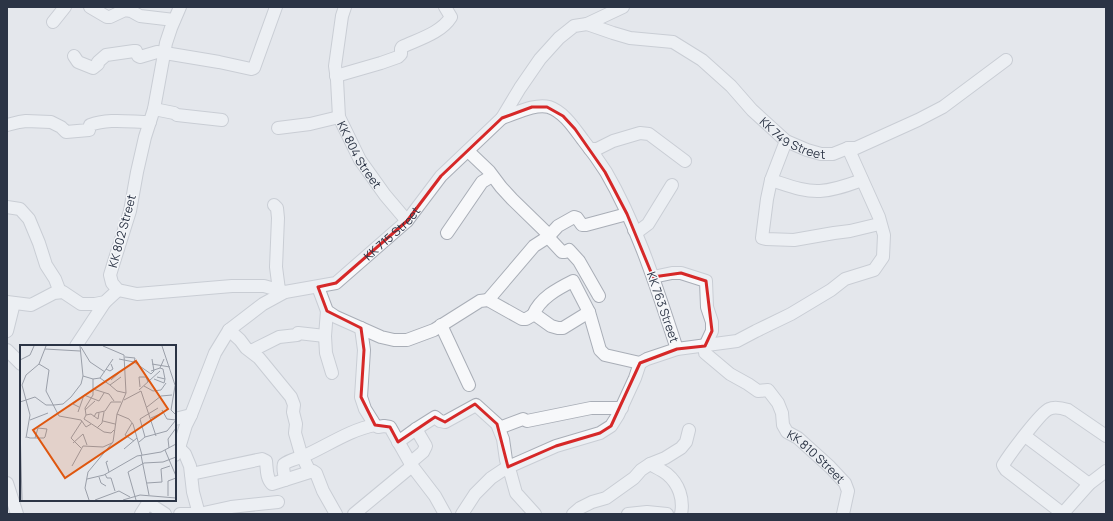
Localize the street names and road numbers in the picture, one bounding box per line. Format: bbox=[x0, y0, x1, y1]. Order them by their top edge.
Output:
street label: KK 749 Street bbox=[756, 113, 825, 163]
street label: KK 804 Street bbox=[334, 118, 386, 192]
street label: KK 802 Street bbox=[104, 192, 140, 270]
street label: KK 715 Street bbox=[360, 203, 424, 264]
street label: KK 763 Street bbox=[643, 269, 683, 345]
street label: KK 810 Street bbox=[784, 425, 849, 487]

